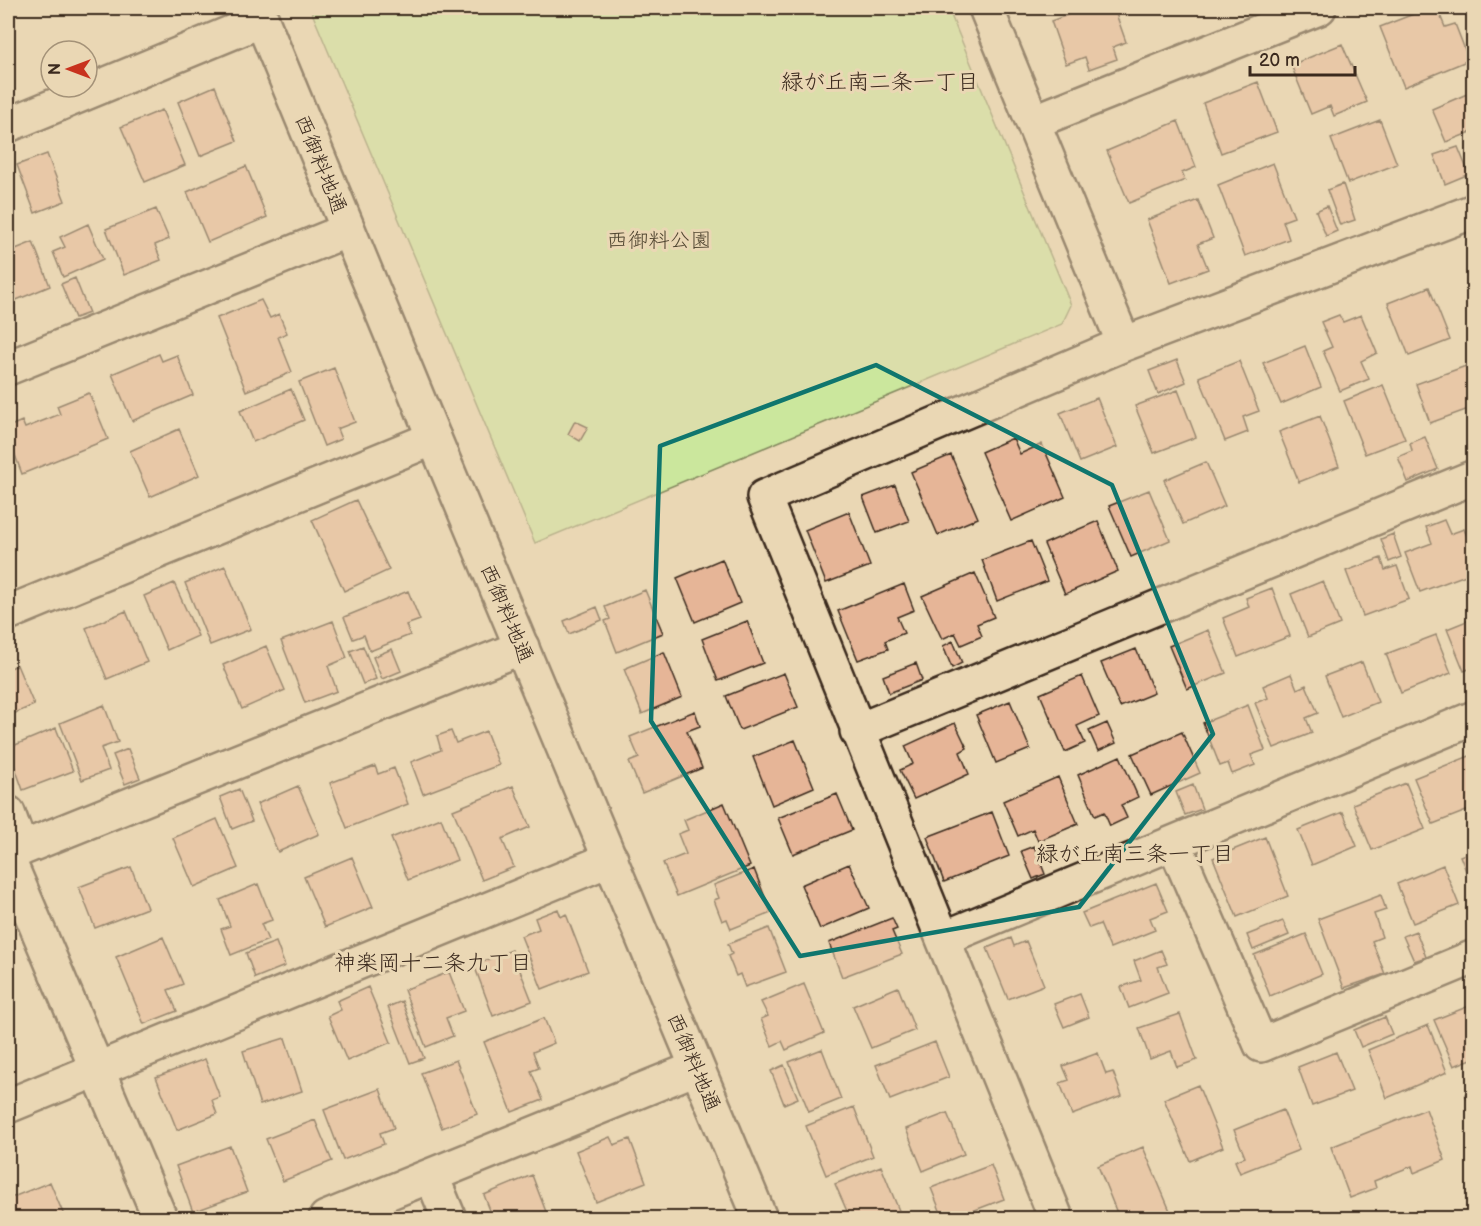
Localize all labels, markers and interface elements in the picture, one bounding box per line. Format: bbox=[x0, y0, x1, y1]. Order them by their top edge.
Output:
north arrow bbox=[39, 39, 99, 99]
scale bar bbox=[1250, 39, 1355, 77]
text: 20 m bbox=[1259, 50, 1300, 71]
text: N bbox=[46, 63, 65, 75]
district label: 緑が丘南二条一丁目 bbox=[781, 69, 979, 96]
street label: 西御料地通 bbox=[289, 111, 352, 218]
park label: 西御料公園 bbox=[607, 228, 712, 253]
street label: 西御料地通 bbox=[475, 560, 539, 666]
district label: 緑が丘南三条一丁目 bbox=[1036, 841, 1234, 868]
district label: 神楽岡十二条九丁目 bbox=[334, 950, 532, 977]
street label: 西御料地通 bbox=[662, 1009, 726, 1115]

